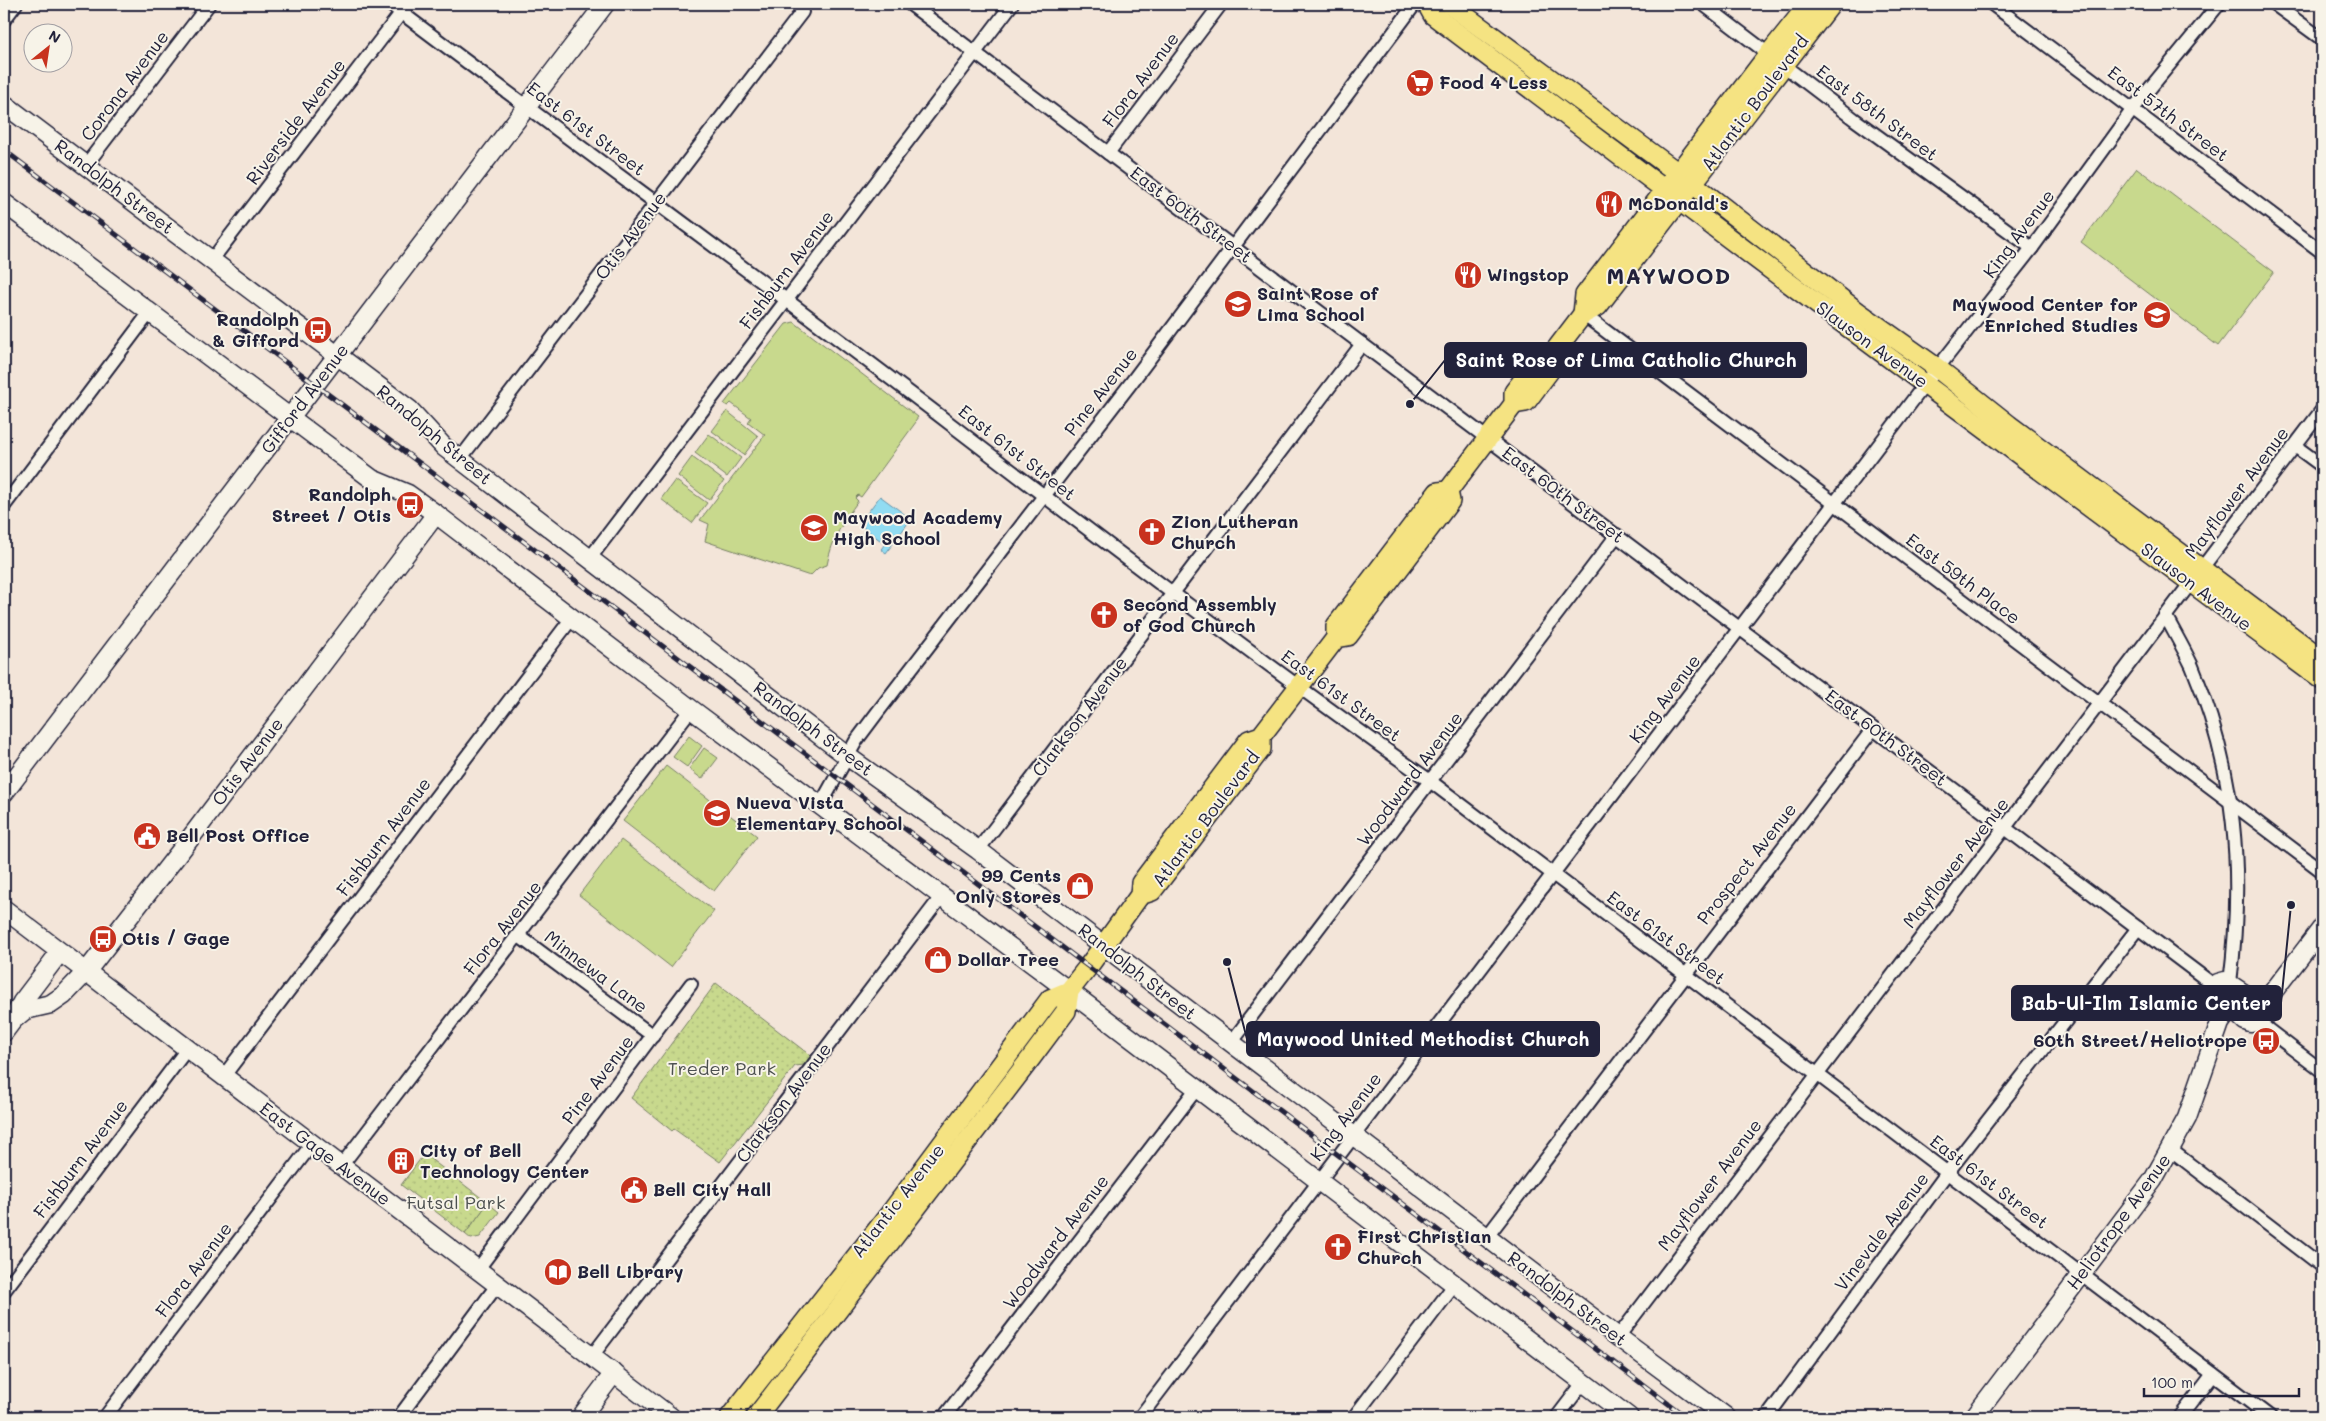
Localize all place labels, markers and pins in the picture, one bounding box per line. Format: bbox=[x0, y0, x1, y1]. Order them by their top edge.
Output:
supermarket icon: Food 4 Less bbox=[1405, 68, 1435, 98]
place label: Food 4 Less bbox=[1439, 70, 1547, 94]
restaurant icon: McDonald's bbox=[1594, 189, 1624, 219]
place label: McDonald's bbox=[1628, 191, 1729, 215]
restaurant icon: Wingstop bbox=[1453, 260, 1483, 290]
place label: Wingstop bbox=[1487, 262, 1569, 286]
place label: Saint Rose of Lima School bbox=[1257, 281, 1379, 326]
school or university icon: Saint Rose of Lima School bbox=[1223, 289, 1253, 319]
place label: Maywood Center for Enriched Studies bbox=[1952, 292, 2138, 337]
school or university icon: Maywood Center for Enriched Studies bbox=[2142, 300, 2172, 330]
place label: Randolph & Gifford bbox=[212, 307, 299, 352]
bus stop icon: Randolph & Gifford bbox=[303, 315, 333, 345]
callout: Saint Rose of Lima Catholic Church bbox=[1445, 343, 1806, 377]
place label: Randolph Street / Otis bbox=[272, 482, 391, 527]
bus stop icon: Randolph Street / Otis bbox=[395, 490, 425, 520]
place label: Maywood Academy High School bbox=[833, 505, 1003, 550]
place label: Zion Lutheran Church bbox=[1171, 509, 1298, 554]
school or university icon: Maywood Academy High School bbox=[799, 513, 829, 543]
church icon: Zion Lutheran Church bbox=[1137, 517, 1167, 547]
place label: Second Assembly of God Church bbox=[1123, 592, 1277, 637]
church icon: Second Assembly of God Church bbox=[1089, 600, 1119, 630]
place label: Nueva Vista Elementary School bbox=[736, 790, 902, 835]
school or university icon: Nueva Vista Elementary School bbox=[702, 798, 732, 828]
public building icon: Bell Post Office bbox=[132, 821, 162, 851]
place label: Bell Post Office bbox=[166, 823, 310, 847]
place label: 99 Cents Only Stores bbox=[956, 863, 1061, 908]
shop icon: 99 Cents Only Stores bbox=[1065, 871, 1095, 901]
bus stop icon: Otis / Gage bbox=[88, 924, 118, 954]
place label: Otis / Gage bbox=[122, 926, 230, 950]
shop icon: Dollar Tree bbox=[923, 945, 953, 975]
place label: Dollar Tree bbox=[957, 947, 1059, 971]
callout: Bab-Ul-Ilm Islamic Center bbox=[2012, 986, 2281, 1020]
callout: Maywood United Methodist Church bbox=[1247, 1022, 1599, 1056]
bus stop icon: 60th Street/Heliotrope bbox=[2251, 1026, 2281, 1056]
place label: 60th Street/Heliotrope bbox=[2034, 1028, 2247, 1052]
place label: City of Bell Technology Center bbox=[420, 1138, 589, 1183]
building icon: City of Bell Technology Center bbox=[386, 1146, 416, 1176]
public building icon: Bell City Hall bbox=[619, 1175, 649, 1205]
place label: Bell City Hall bbox=[653, 1177, 771, 1201]
place label: First Christian Church bbox=[1357, 1224, 1491, 1269]
church icon: First Christian Church bbox=[1323, 1232, 1353, 1262]
library icon: Bell Library bbox=[543, 1257, 573, 1287]
place label: Bell Library bbox=[577, 1259, 684, 1283]

